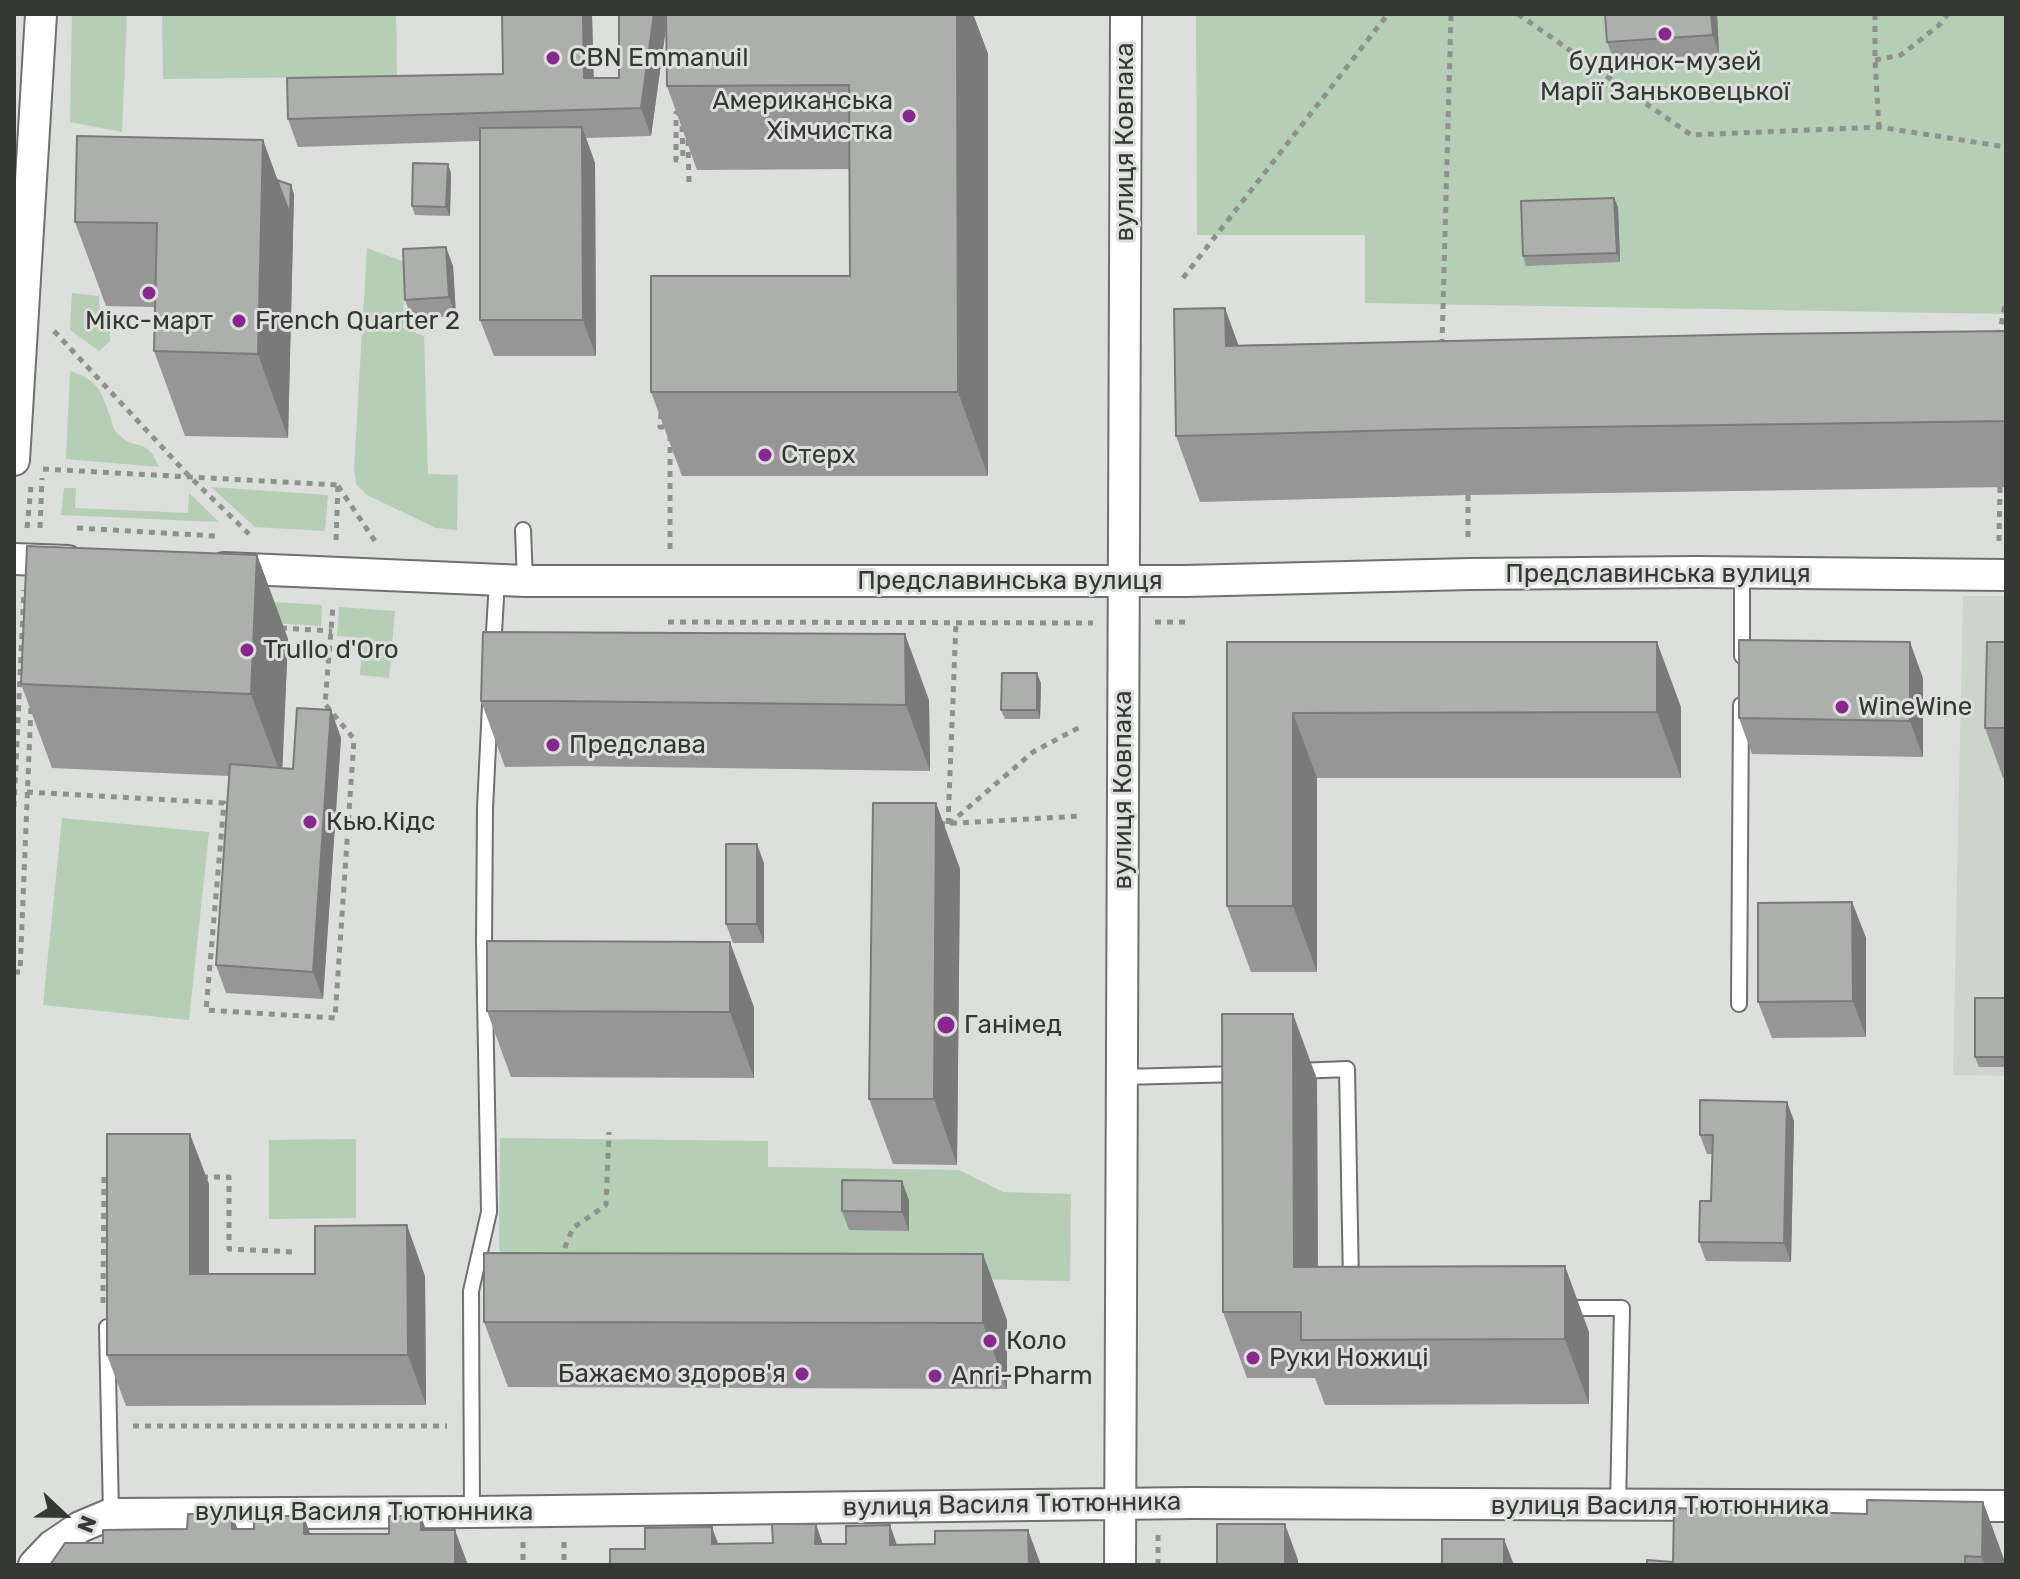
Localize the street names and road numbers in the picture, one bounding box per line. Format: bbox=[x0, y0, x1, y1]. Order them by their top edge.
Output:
street label: вулиця Ковпака bbox=[1109, 43, 1141, 241]
street label: Предславинська вулиця bbox=[1505, 558, 1811, 590]
street label: Предславинська вулиця bbox=[857, 565, 1163, 597]
street label: вулиця Ковпака bbox=[1107, 691, 1139, 889]
street label: вулиця Василя Тютюнника bbox=[842, 1486, 1182, 1524]
street label: вулиця Василя Тютюнника bbox=[1491, 1490, 1829, 1522]
street label: вулиця Василя Тютюнника bbox=[195, 1496, 533, 1528]

